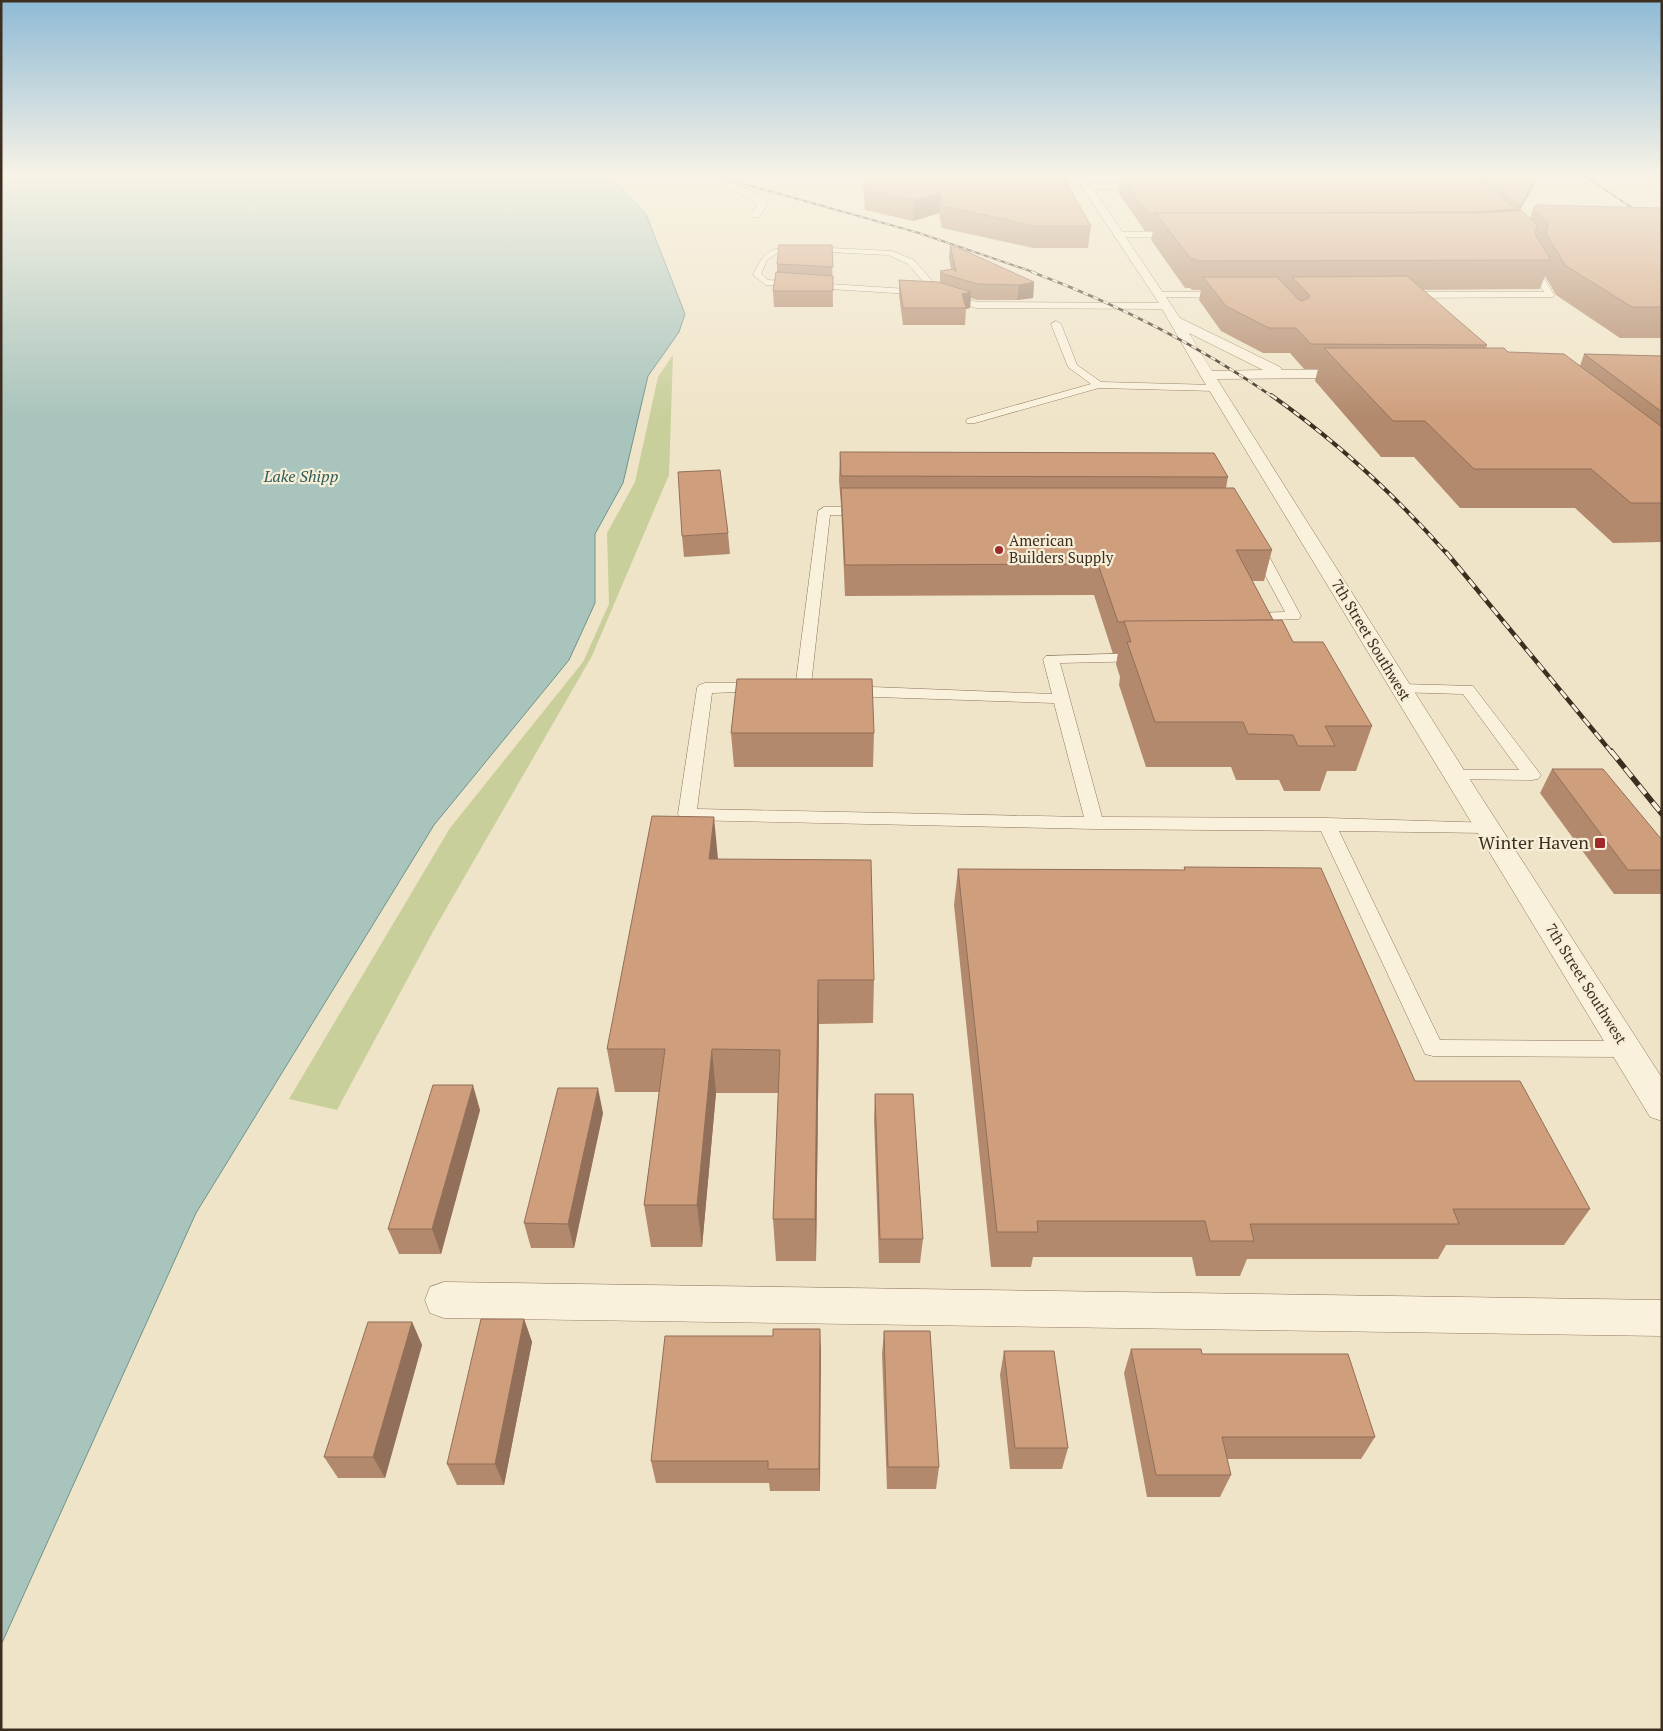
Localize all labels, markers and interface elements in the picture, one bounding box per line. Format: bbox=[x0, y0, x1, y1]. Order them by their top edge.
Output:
water label: Lake Shipp bbox=[263, 465, 339, 487]
place label: American Builders Supply bbox=[1009, 530, 1114, 567]
marker: American Builders Supply bbox=[993, 544, 1005, 556]
street label: 7th Street Southwest bbox=[1328, 575, 1416, 704]
place label: Winter Haven bbox=[1478, 830, 1589, 854]
marker: Winter Haven bbox=[1593, 836, 1607, 850]
street label: 7th Street Southwest bbox=[1542, 919, 1632, 1048]

